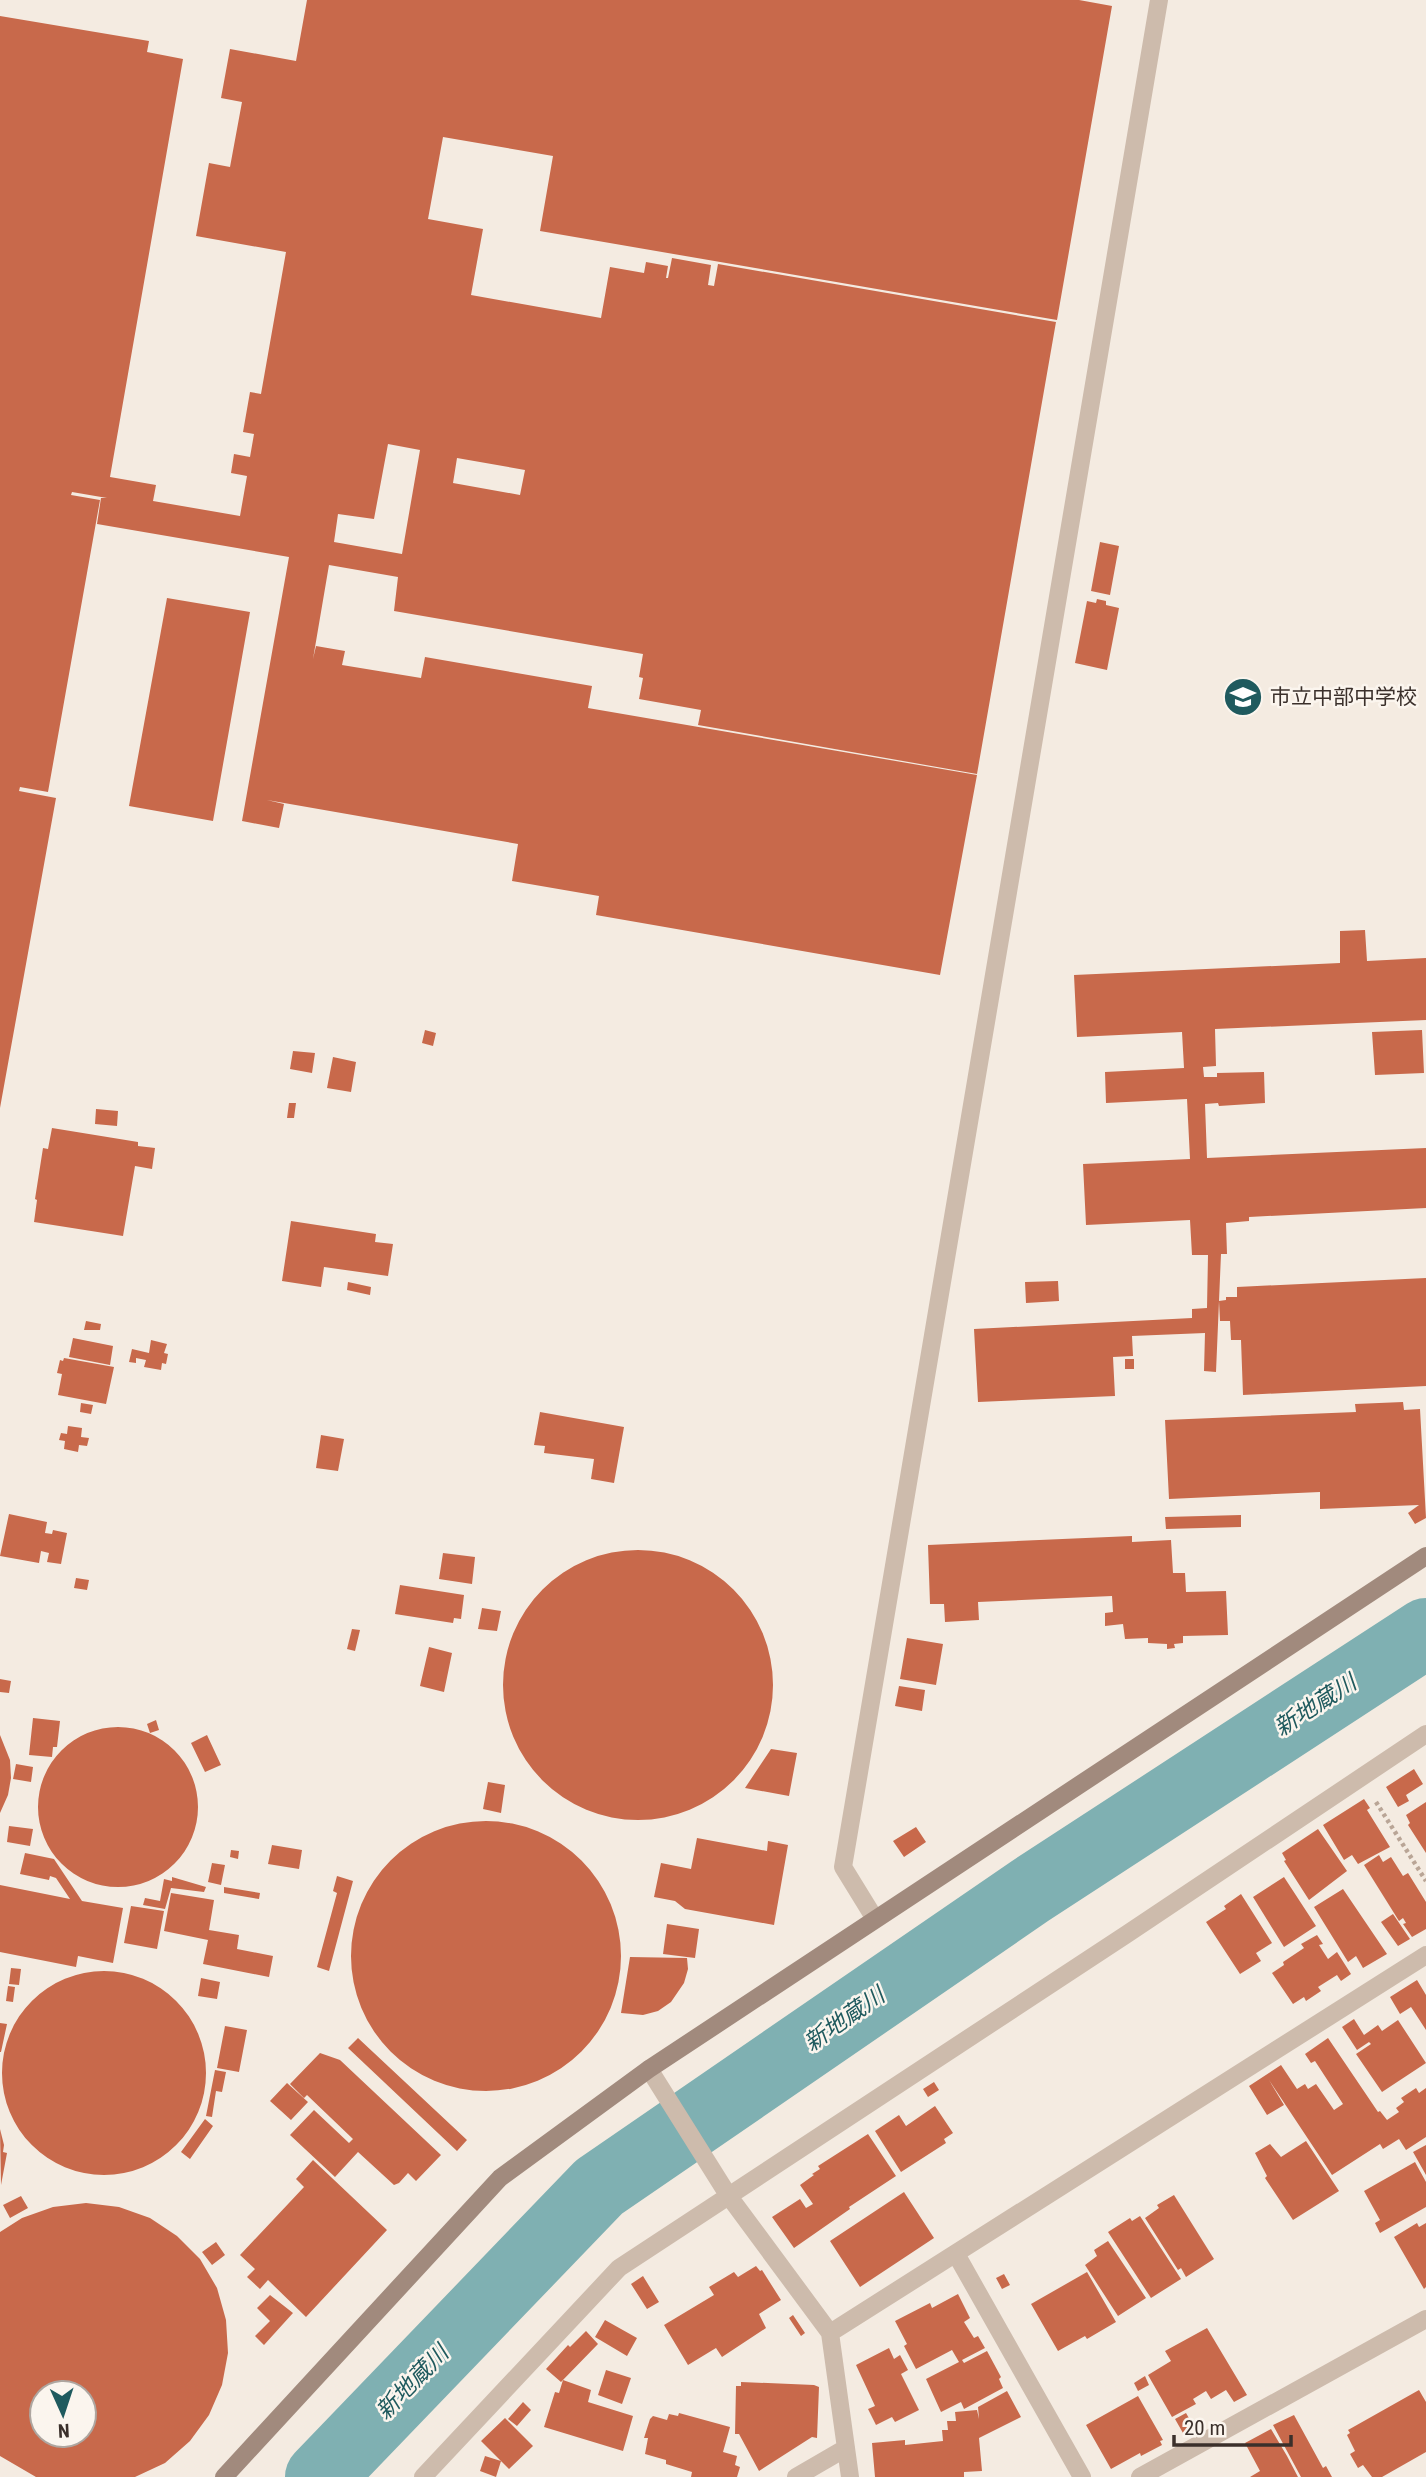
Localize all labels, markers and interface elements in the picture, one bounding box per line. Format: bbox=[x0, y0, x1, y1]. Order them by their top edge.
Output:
school or university icon: 市立中部中学校 bbox=[1222, 676, 1264, 718]
place label: 市立中部中学校 bbox=[1270, 685, 1417, 709]
water label: 新地蔵川 bbox=[1269, 1667, 1364, 1742]
water label: 新地蔵川 bbox=[799, 1980, 892, 2057]
water label: 新地蔵川 bbox=[371, 2338, 456, 2425]
north arrow bbox=[28, 2379, 98, 2449]
scale bar bbox=[1174, 2404, 1291, 2448]
text: 20 m bbox=[1184, 2416, 1225, 2440]
text: N bbox=[57, 2419, 70, 2442]

